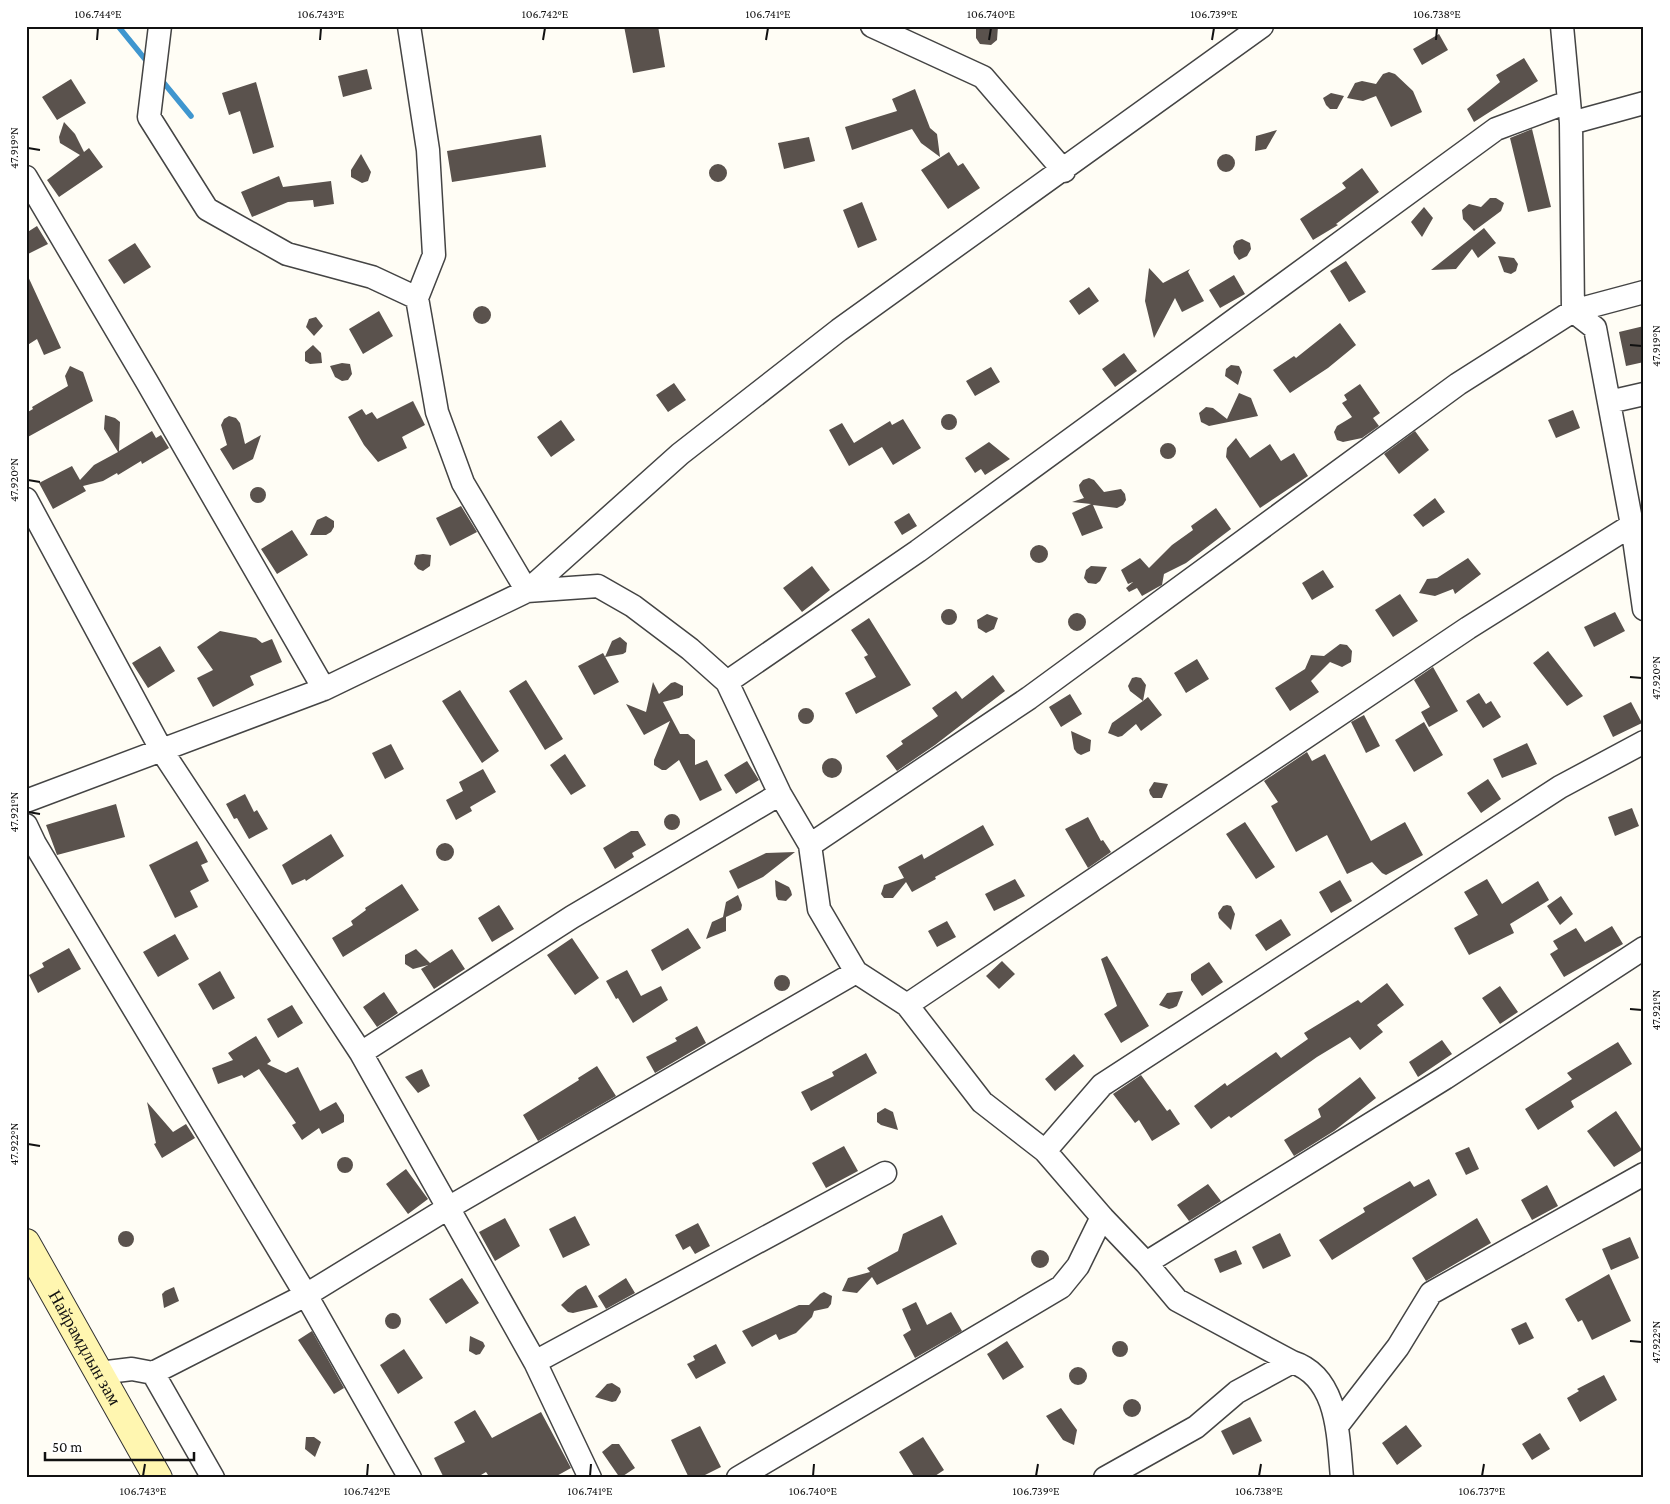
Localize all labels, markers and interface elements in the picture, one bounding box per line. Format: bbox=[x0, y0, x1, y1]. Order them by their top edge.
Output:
text: 106.744°E bbox=[74, 7, 122, 21]
text: 106.743°E bbox=[298, 7, 345, 21]
text: 106.742°E bbox=[522, 7, 569, 21]
text: 106.741°E bbox=[746, 7, 791, 21]
text: 106.740°E bbox=[967, 7, 1015, 21]
text: 106.739°E bbox=[1191, 7, 1238, 21]
text: 106.738°E bbox=[1413, 7, 1461, 21]
text: 47.919°N bbox=[7, 127, 21, 169]
text: 47.919°N bbox=[1649, 325, 1663, 367]
text: 47.920°N bbox=[7, 458, 21, 502]
text: 47.920°N bbox=[1649, 656, 1663, 700]
text: 47.921°N bbox=[7, 791, 21, 833]
text: 47.921°N bbox=[1649, 989, 1663, 1031]
text: 47.922°N bbox=[7, 1123, 21, 1165]
street label: Найрамдлын зам bbox=[45, 1287, 125, 1409]
text: 47.922°N bbox=[1649, 1321, 1663, 1363]
scale bar bbox=[45, 1429, 194, 1461]
text: 50 m bbox=[52, 1439, 82, 1455]
text: 106.743°E bbox=[120, 1484, 167, 1498]
text: 106.742°E bbox=[344, 1484, 391, 1498]
text: 106.741°E bbox=[568, 1484, 613, 1498]
text: 106.740°E bbox=[789, 1484, 837, 1498]
text: 106.739°E bbox=[1013, 1484, 1060, 1498]
text: 106.738°E bbox=[1235, 1484, 1283, 1498]
text: 106.737°E bbox=[1459, 1484, 1506, 1498]

